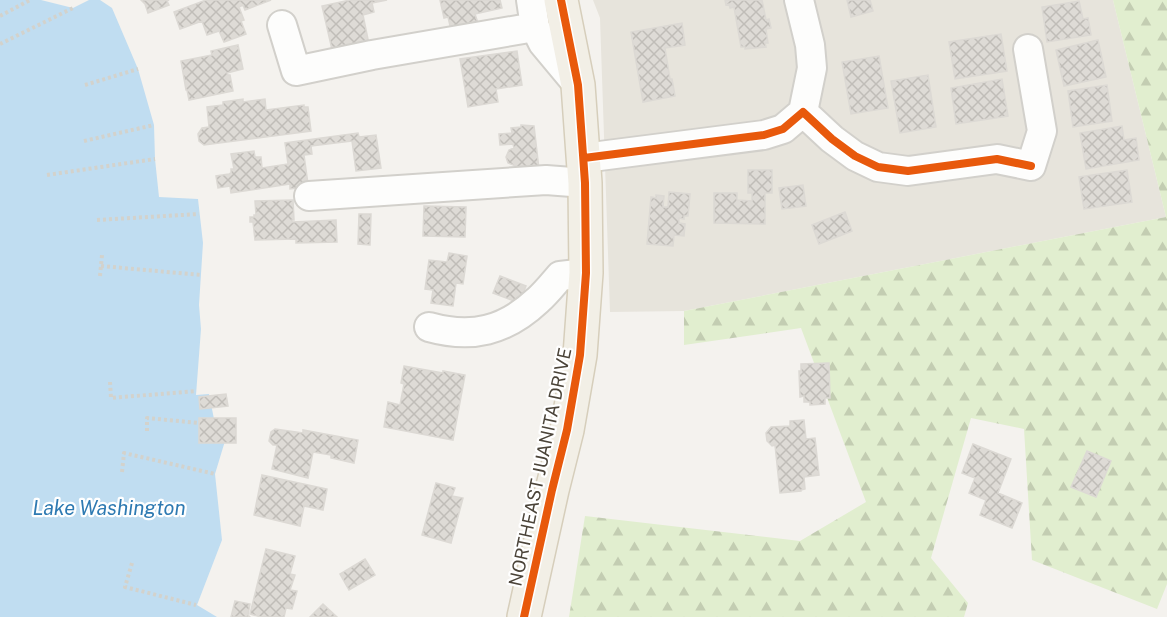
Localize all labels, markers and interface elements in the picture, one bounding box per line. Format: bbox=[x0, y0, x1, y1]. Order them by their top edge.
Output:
street label: NORTHEAST JUANITA DRIVE bbox=[504, 346, 576, 588]
water label: Lake Washington bbox=[32, 496, 186, 520]

